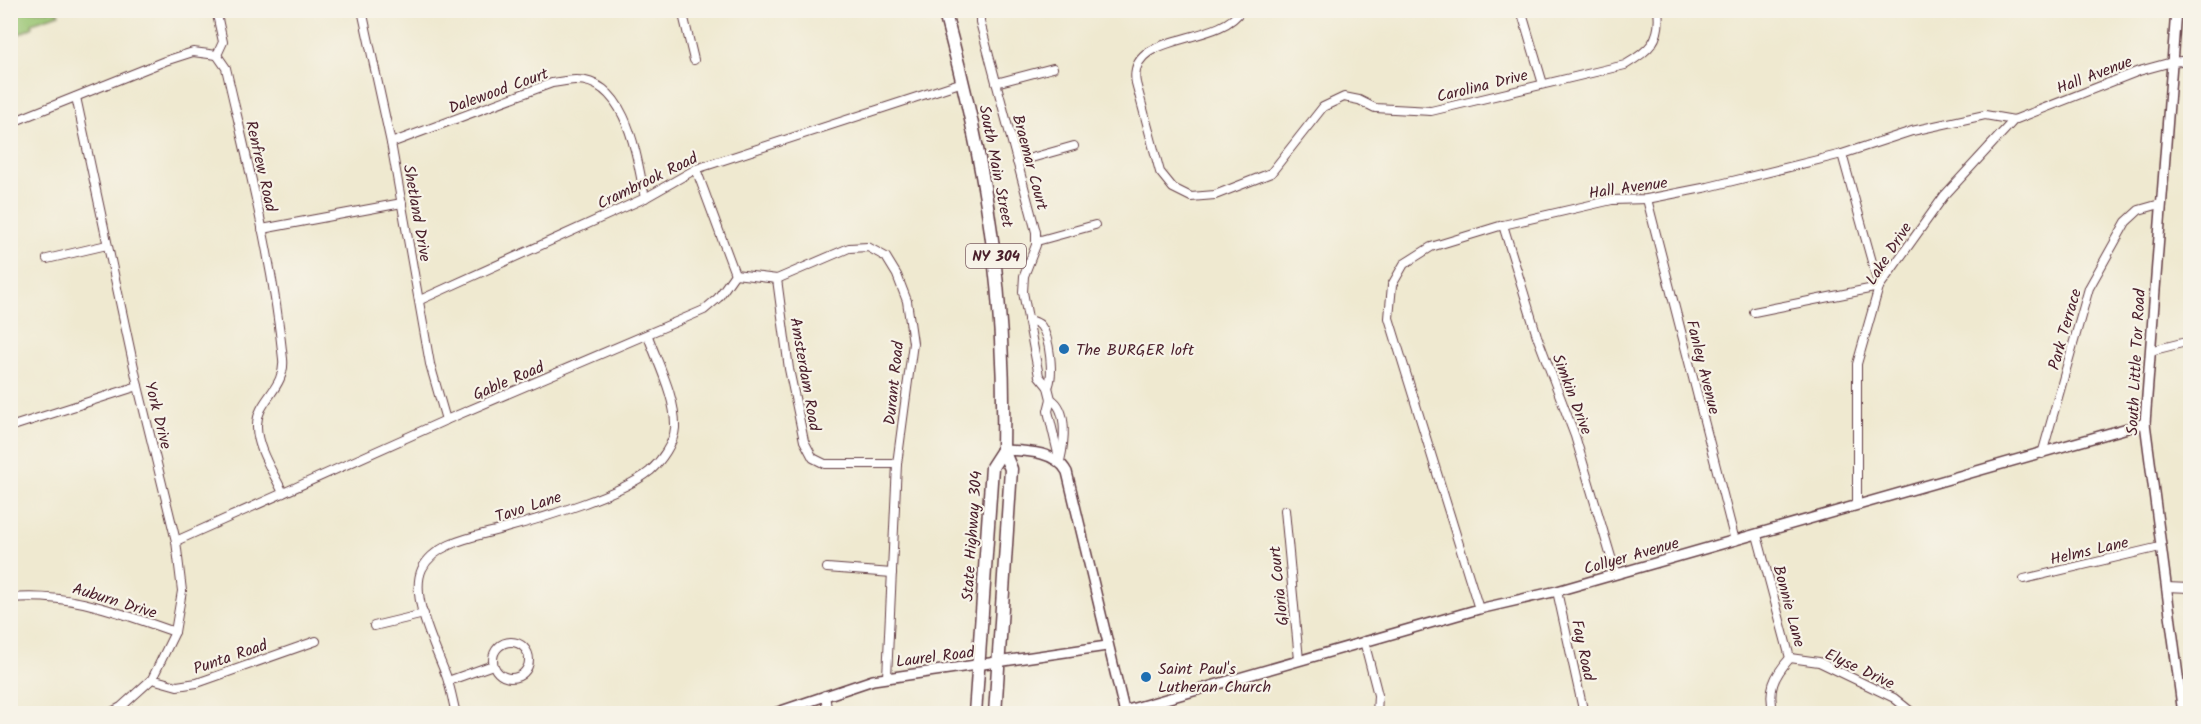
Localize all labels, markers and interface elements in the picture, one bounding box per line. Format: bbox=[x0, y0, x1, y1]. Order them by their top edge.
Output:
street label: Hall Avenue bbox=[2053, 49, 2136, 101]
street label: Dalewood Court bbox=[445, 61, 553, 121]
street label: Carolina Drive bbox=[1434, 63, 1531, 110]
street label: South Main Street bbox=[971, 103, 1020, 230]
street label: Braemar Court bbox=[1005, 112, 1055, 214]
street label: Renfrew Road bbox=[238, 118, 283, 215]
street label: Crambrook Road bbox=[593, 146, 703, 217]
street label: Shetland Drive bbox=[396, 163, 437, 264]
street label: Hall Avenue bbox=[1587, 171, 1669, 206]
street label: Lake Drive bbox=[1860, 217, 1919, 290]
road number: NY 304 bbox=[966, 244, 1026, 268]
street label: Park Terrace bbox=[2042, 286, 2089, 373]
street label: South Little Tor Road bbox=[2120, 287, 2153, 436]
street label: Amsterdam Road bbox=[782, 316, 827, 434]
street label: Fanley Avenue bbox=[1679, 317, 1726, 417]
place label: The BURGER loft bbox=[1076, 338, 1195, 363]
street label: Durant Road bbox=[878, 339, 911, 426]
marker: The BURGER loft bbox=[1057, 342, 1071, 356]
street label: Simkin Drive bbox=[1545, 351, 1598, 439]
street label: Gable Road bbox=[469, 355, 549, 408]
street label: York Drive bbox=[137, 379, 178, 452]
street label: State Highway 304 bbox=[955, 470, 990, 602]
street label: Tavo Lane bbox=[492, 485, 565, 530]
street label: Helms Lane bbox=[2048, 530, 2131, 573]
street label: Collyer Avenue bbox=[1581, 531, 1682, 582]
street label: Gloria Court bbox=[1263, 544, 1296, 627]
street label: Bonnie Lane bbox=[1766, 563, 1811, 650]
street label: Auburn Drive bbox=[69, 577, 160, 626]
street label: Fay Road bbox=[1564, 617, 1601, 684]
street label: Punta Road bbox=[190, 633, 272, 682]
street label: Laurel Road bbox=[895, 640, 977, 675]
street label: Elyse Drive bbox=[1820, 642, 1898, 696]
place label: Saint Paul's Lutheran Church bbox=[1158, 657, 1271, 700]
marker: Saint Paul's Lutheran Church bbox=[1139, 670, 1153, 684]

